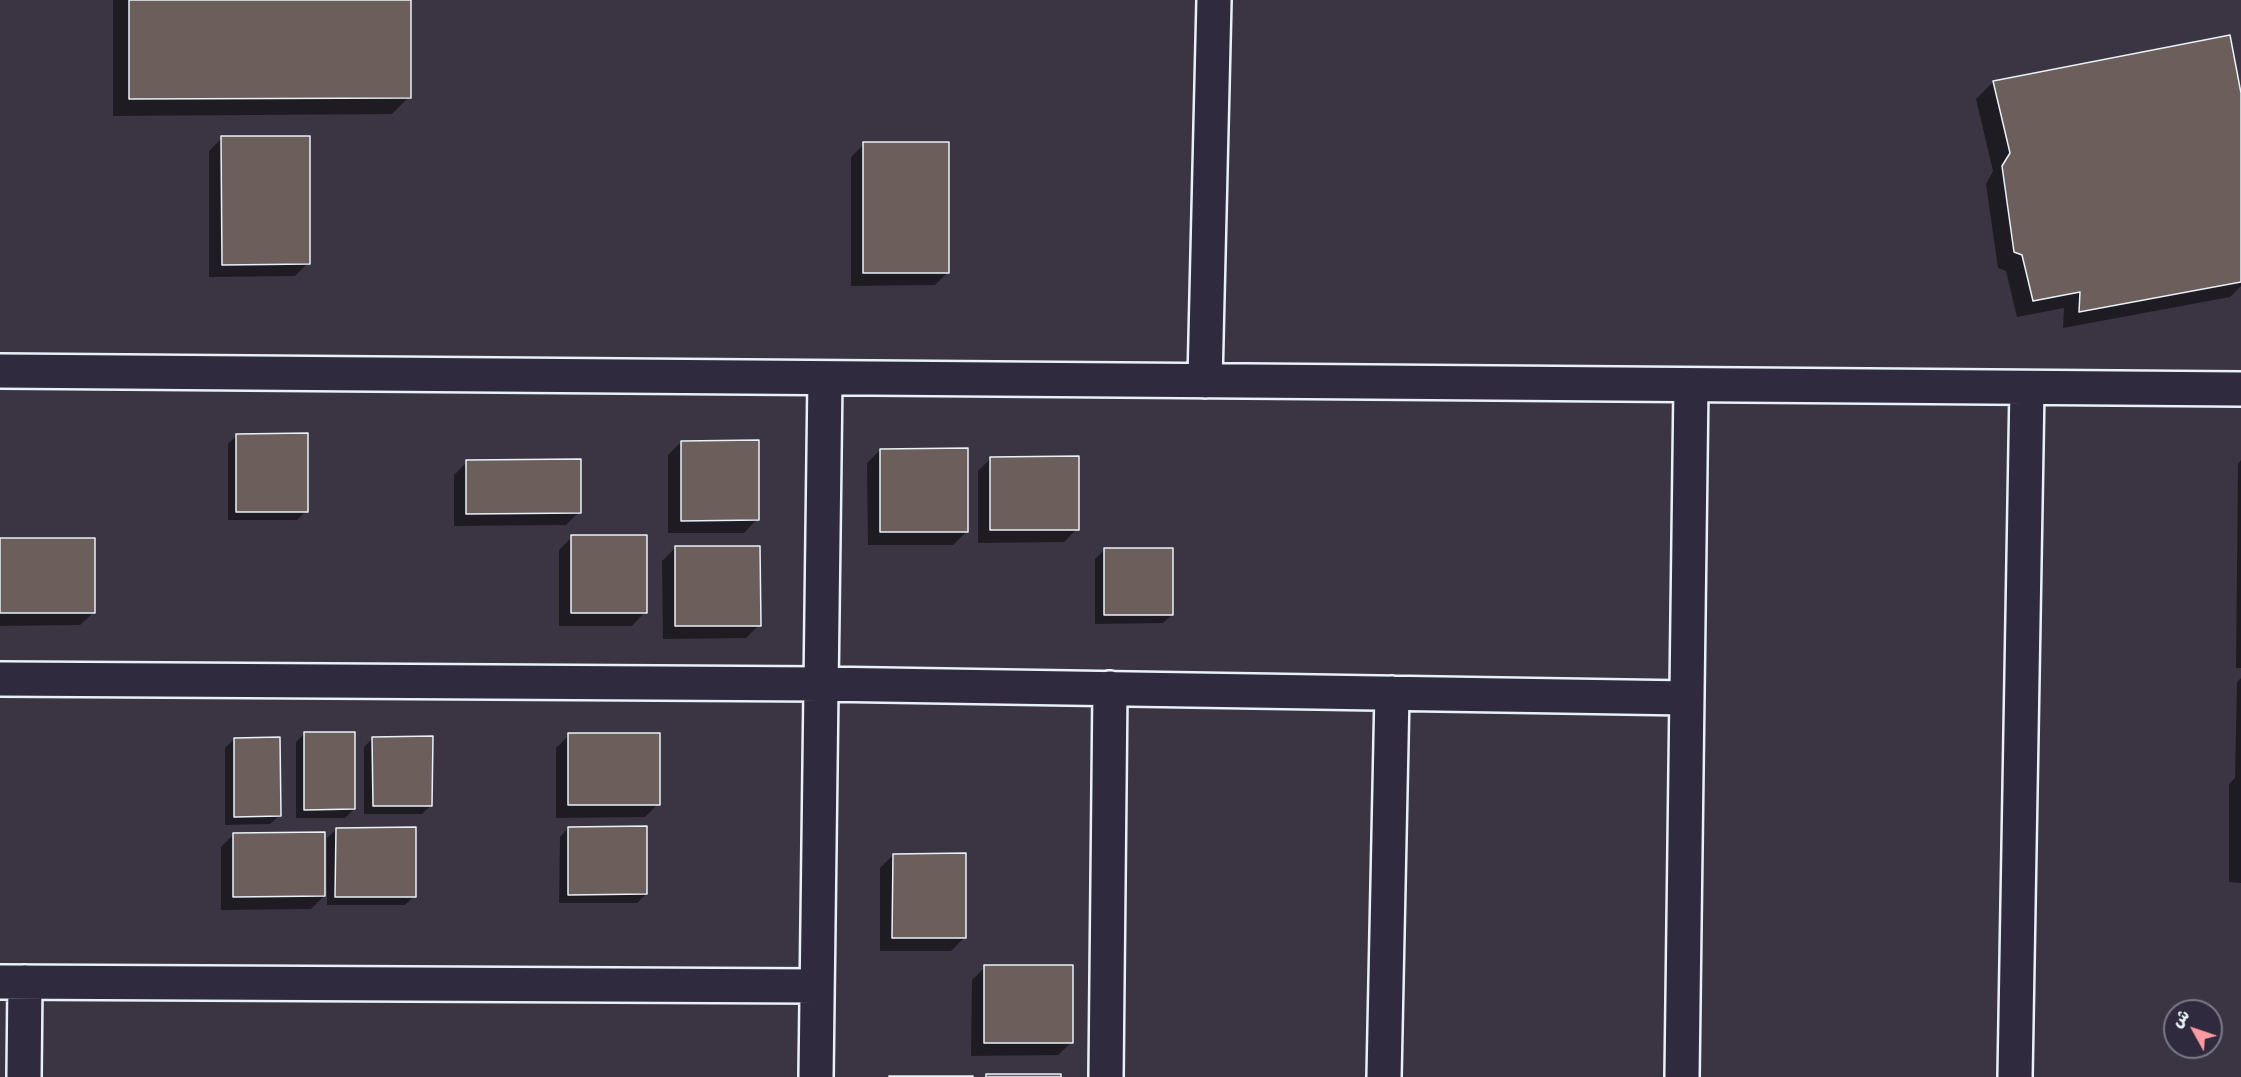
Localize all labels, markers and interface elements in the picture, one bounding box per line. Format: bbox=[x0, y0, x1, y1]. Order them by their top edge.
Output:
north arrow bbox=[2163, 999, 2223, 1059]
text: ش bbox=[2167, 1005, 2194, 1032]

